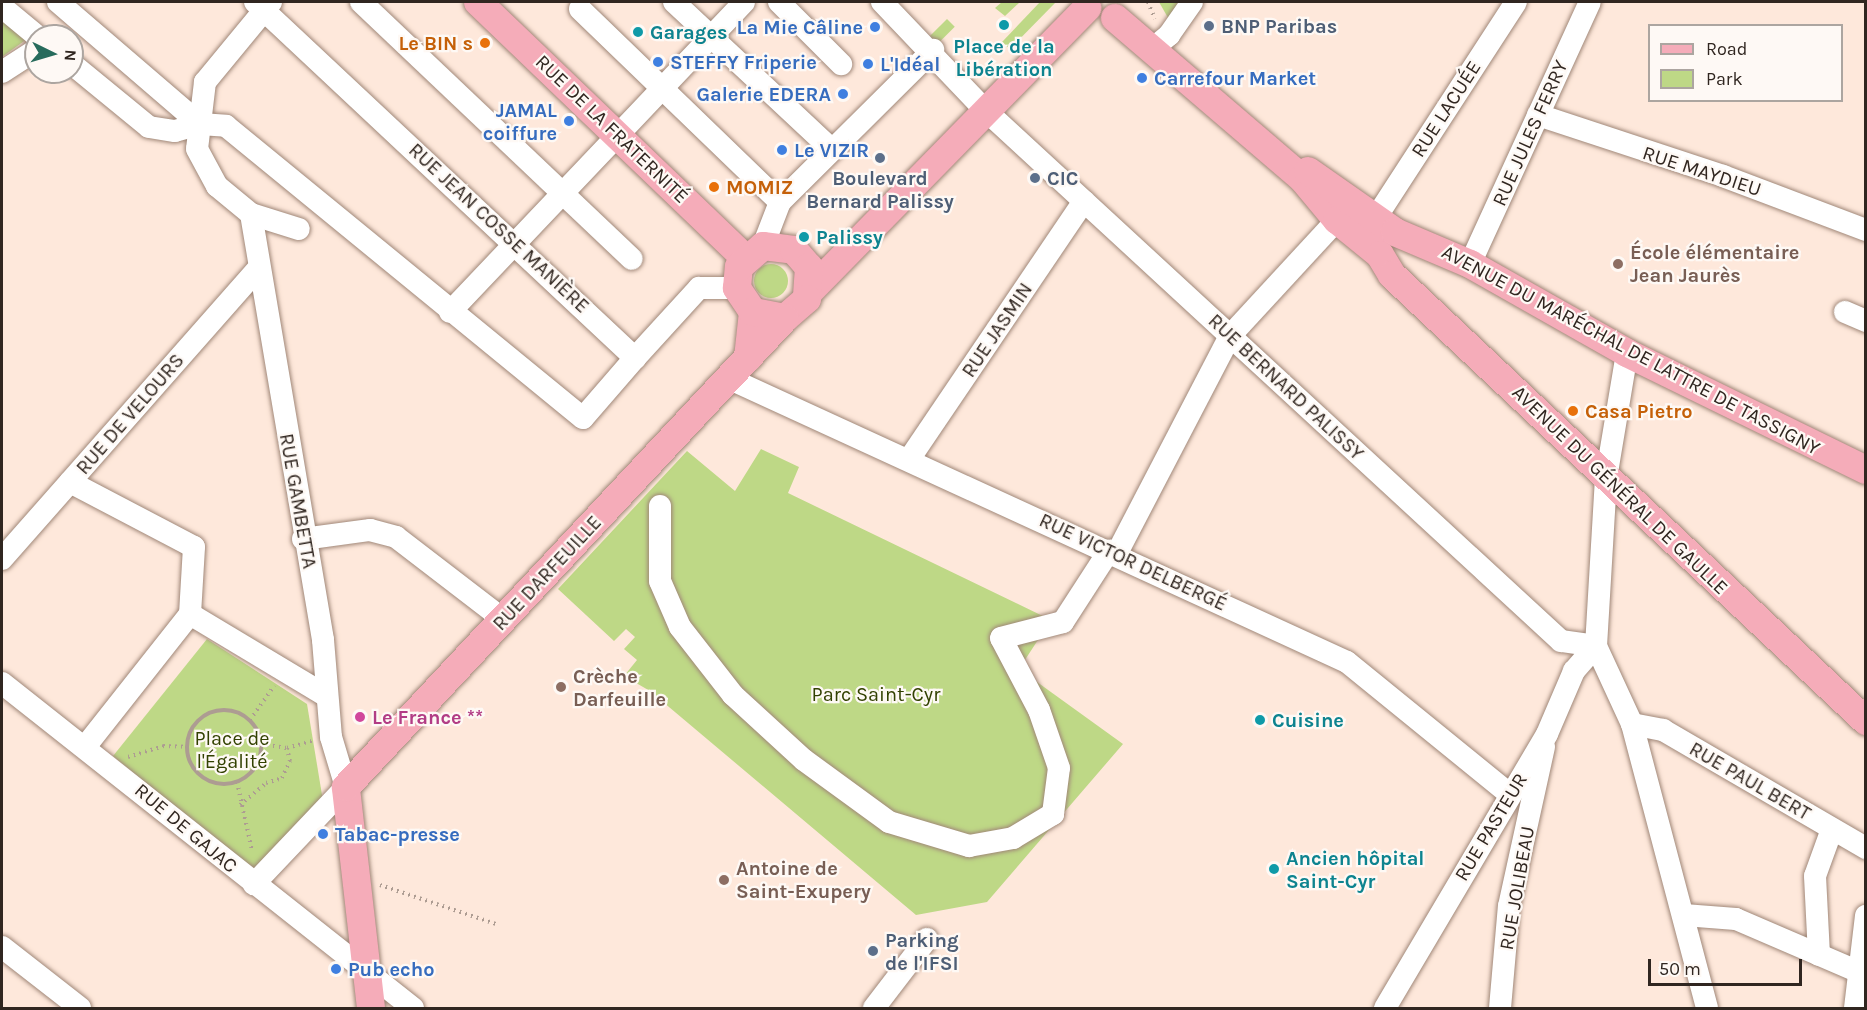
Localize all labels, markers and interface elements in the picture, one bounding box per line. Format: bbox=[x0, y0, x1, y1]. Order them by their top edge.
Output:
place label: BNP Paribas bbox=[1221, 14, 1337, 38]
place label: La Mie Câline bbox=[737, 15, 863, 39]
marker: Place de la Libération bbox=[997, 18, 1011, 32]
marker: BNP Paribas bbox=[1202, 19, 1216, 33]
place label: Garages bbox=[650, 20, 728, 44]
marker: La Mie Câline bbox=[868, 20, 882, 34]
north arrow bbox=[24, 24, 84, 84]
legend bbox=[1648, 24, 1843, 102]
marker: Garages bbox=[631, 25, 645, 39]
place label: Le BIN s bbox=[398, 31, 473, 55]
place label: Place de la Libération bbox=[953, 35, 1055, 82]
marker: Le BIN s bbox=[478, 36, 492, 50]
text: Road bbox=[1706, 38, 1747, 60]
text: N bbox=[60, 49, 80, 62]
street label: RUE DE LA FRATERNITÉ bbox=[530, 50, 694, 208]
place label: STEFFY Friperie bbox=[670, 50, 817, 74]
place label: L'Idéal bbox=[880, 52, 940, 76]
marker: STEFFY Friperie bbox=[651, 55, 665, 69]
street label: RUE LACUÉE bbox=[1406, 56, 1486, 162]
street label: RUE JULES FERRY bbox=[1487, 56, 1573, 210]
marker: L'Idéal bbox=[861, 57, 875, 71]
place label: Carrefour Market bbox=[1154, 66, 1316, 90]
text: Park bbox=[1706, 68, 1743, 90]
marker: Carrefour Market bbox=[1135, 71, 1149, 85]
place label: Galerie EDERA bbox=[696, 82, 831, 106]
marker: Galerie EDERA bbox=[836, 87, 850, 101]
place label: JAMAL coiffure bbox=[483, 98, 557, 145]
marker: JAMAL coiffure bbox=[562, 114, 576, 128]
street label: RUE JEAN COSSE MANIÈRE bbox=[404, 138, 594, 318]
place label: Le VIZIR bbox=[794, 138, 869, 162]
street label: RUE MAYDIEU bbox=[1640, 141, 1764, 201]
marker: Le VIZIR bbox=[775, 143, 789, 157]
marker: Boulevard Bernard Palissy bbox=[873, 151, 887, 165]
place label: CIC bbox=[1047, 166, 1078, 190]
place label: Boulevard Bernard Palissy bbox=[806, 167, 954, 214]
marker: CIC bbox=[1028, 171, 1042, 185]
place label: MOMIZ bbox=[726, 175, 793, 199]
marker: MOMIZ bbox=[707, 180, 721, 194]
place label: Palissy bbox=[816, 225, 883, 249]
marker: Palissy bbox=[797, 230, 811, 244]
street label: AVENUE DU MARÉCHAL DE LATTRE DE TASSIGNY bbox=[1438, 240, 1824, 460]
place label: École élémentaire Jean Jaurès bbox=[1630, 240, 1799, 287]
marker: École élémentaire Jean Jaurès bbox=[1611, 257, 1625, 271]
street label: RUE JASMIN bbox=[957, 278, 1037, 382]
street label: RUE BERNARD PALISSY bbox=[1203, 309, 1369, 465]
street label: RUE DE VELOURS bbox=[71, 349, 189, 479]
street label: AVENUE DU GÉNÉRAL DE GAULLE bbox=[1507, 380, 1733, 600]
place label: Casa Pietro bbox=[1585, 399, 1693, 423]
marker: Casa Pietro bbox=[1566, 404, 1580, 418]
street label: RUE GAMBETTA bbox=[274, 431, 322, 571]
street label: RUE VICTOR DELBERGÉ bbox=[1035, 508, 1231, 616]
street label: RUE DARFEUILLE bbox=[488, 510, 606, 636]
place label: Crèche Darfeuille bbox=[573, 664, 666, 711]
marker: Crèche Darfeuille bbox=[554, 680, 568, 694]
park label: Parc Saint-Cyr bbox=[812, 682, 940, 706]
place label: Le France ** bbox=[372, 705, 483, 729]
place label: Cuisine bbox=[1272, 708, 1344, 732]
marker: Le France ** bbox=[353, 710, 367, 724]
marker: Cuisine bbox=[1253, 713, 1267, 727]
park label: Place de l'Égalité bbox=[194, 726, 270, 773]
street label: RUE PAUL BERT bbox=[1685, 737, 1815, 825]
street label: RUE PASTEUR bbox=[1449, 769, 1533, 885]
street label: RUE DE GAJAC bbox=[130, 778, 242, 878]
place label: Tabac-presse bbox=[335, 822, 460, 846]
street label: RUE JOLIBEAU bbox=[1494, 824, 1540, 952]
marker: Tabac-presse bbox=[316, 827, 330, 841]
place label: Ancien hôpital Saint-Cyr bbox=[1286, 846, 1424, 893]
place label: Antoine de Saint-Exupery bbox=[736, 856, 871, 903]
marker: Ancien hôpital Saint-Cyr bbox=[1267, 862, 1281, 876]
marker: Antoine de Saint-Exupery bbox=[717, 873, 731, 887]
place label: Parking de l'IFSI bbox=[885, 928, 959, 975]
marker: Parking de l'IFSI bbox=[866, 944, 880, 958]
scale bar bbox=[1651, 947, 1806, 985]
place label: Pub echo bbox=[348, 957, 434, 981]
text: 50 m bbox=[1659, 958, 1701, 980]
marker: Pub echo bbox=[329, 962, 343, 976]

